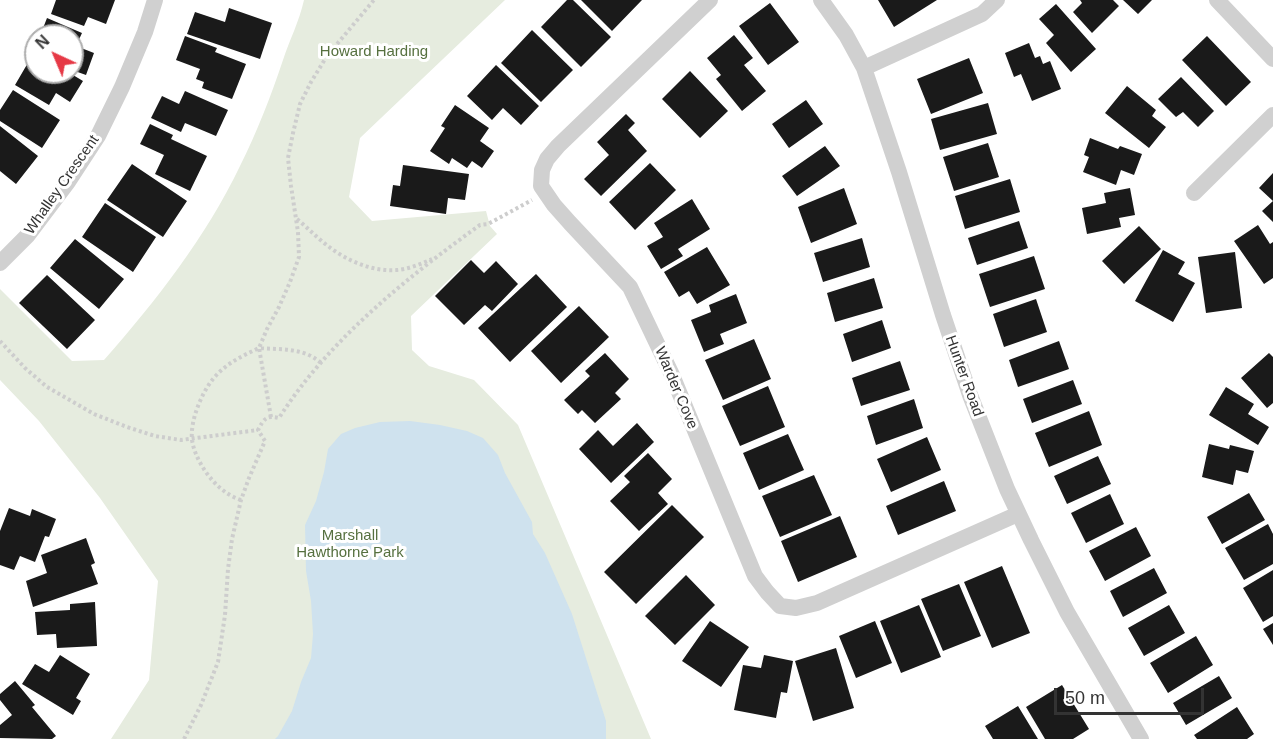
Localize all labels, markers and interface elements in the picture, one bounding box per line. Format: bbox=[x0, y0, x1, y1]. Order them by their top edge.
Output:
north arrow bbox=[24, 24, 84, 84]
text: N bbox=[32, 32, 53, 52]
park label: Howard Harding bbox=[320, 43, 428, 61]
street label: Whalley Crescent bbox=[21, 132, 103, 238]
street label: Hunter Road bbox=[941, 333, 987, 419]
street label: Warder Cove bbox=[651, 344, 701, 432]
park label: Marshall Hawthorne Park bbox=[296, 527, 404, 562]
scale bar bbox=[1057, 676, 1207, 714]
text: 50 m bbox=[1065, 688, 1105, 708]

